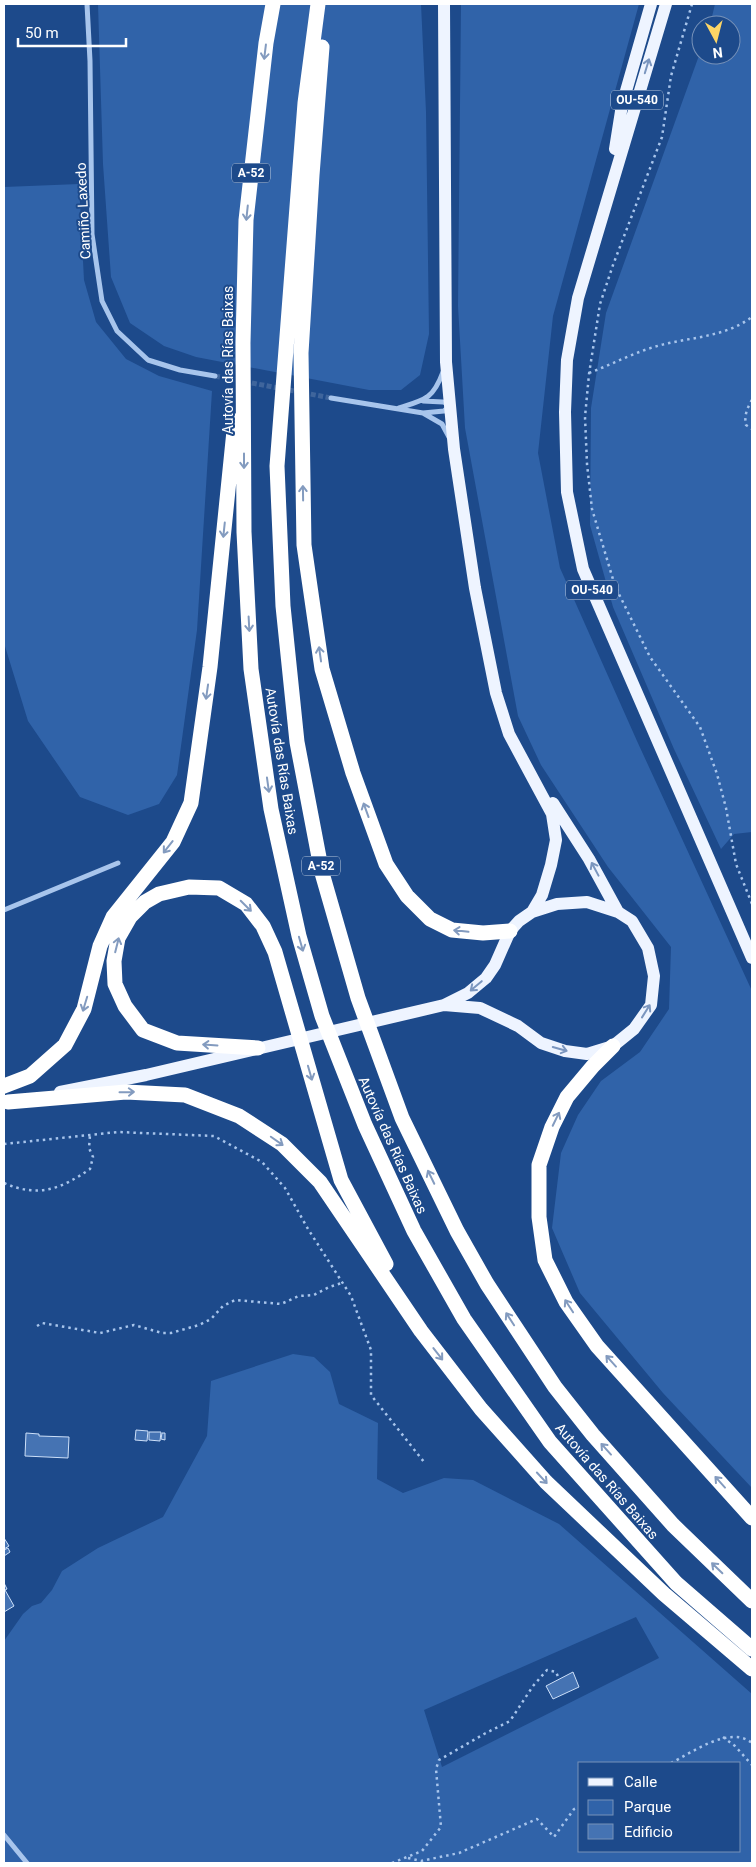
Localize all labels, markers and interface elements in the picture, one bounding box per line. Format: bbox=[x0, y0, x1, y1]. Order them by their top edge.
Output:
scale bar bbox=[18, 15, 125, 47]
north arrow bbox=[691, 15, 741, 65]
text: 50 m bbox=[25, 24, 59, 42]
one-way arrow bbox=[260, 44, 270, 60]
text: N bbox=[712, 44, 723, 61]
one-way arrow bbox=[643, 58, 653, 74]
road number: OU-540 bbox=[611, 90, 663, 110]
street label: Camiño Laxedo bbox=[72, 162, 94, 260]
road number: A-52 bbox=[232, 164, 270, 182]
one-way arrow bbox=[242, 205, 252, 221]
street label: Autovía das Rías Baixas bbox=[220, 286, 236, 434]
one-way arrow bbox=[239, 453, 249, 469]
one-way arrow bbox=[298, 485, 308, 502]
one-way arrow bbox=[219, 522, 229, 538]
road number: OU-540 bbox=[566, 580, 618, 600]
one-way arrow bbox=[244, 615, 253, 631]
one-way arrow bbox=[315, 647, 325, 663]
one-way arrow bbox=[201, 684, 211, 700]
street label: Autovía das Rías Baixas bbox=[262, 686, 302, 836]
one-way arrow bbox=[263, 777, 273, 793]
one-way arrow bbox=[361, 803, 370, 818]
one-way arrow bbox=[163, 841, 174, 854]
road number: A-52 bbox=[302, 856, 340, 876]
one-way arrow bbox=[589, 862, 599, 877]
one-way arrow bbox=[240, 900, 252, 912]
one-way arrow bbox=[454, 926, 470, 936]
one-way arrow bbox=[297, 936, 307, 952]
one-way arrow bbox=[113, 937, 122, 953]
one-way arrow bbox=[470, 981, 483, 992]
one-way arrow bbox=[80, 995, 90, 1011]
one-way arrow bbox=[641, 1004, 651, 1018]
one-way arrow bbox=[202, 1040, 218, 1050]
one-way arrow bbox=[551, 1045, 567, 1055]
one-way arrow bbox=[305, 1064, 315, 1080]
street label: Autovía das Rías Baixas bbox=[355, 1074, 431, 1216]
one-way arrow bbox=[118, 1087, 134, 1097]
one-way arrow bbox=[551, 1112, 561, 1127]
one-way arrow bbox=[270, 1136, 284, 1146]
one-way arrow bbox=[425, 1170, 435, 1185]
one-way arrow bbox=[563, 1299, 574, 1313]
one-way arrow bbox=[505, 1312, 515, 1326]
one-way arrow bbox=[433, 1347, 443, 1361]
one-way arrow bbox=[605, 1355, 617, 1368]
street label: Autovía das Rías Baixas bbox=[552, 1420, 662, 1542]
one-way arrow bbox=[600, 1443, 612, 1456]
one-way arrow bbox=[536, 1471, 548, 1484]
one-way arrow bbox=[714, 1475, 725, 1488]
one-way arrow bbox=[711, 1562, 723, 1574]
legend bbox=[578, 1762, 741, 1852]
text: Calle bbox=[624, 1773, 657, 1791]
text: Parque bbox=[624, 1798, 671, 1816]
text: Edificio bbox=[624, 1823, 673, 1841]

